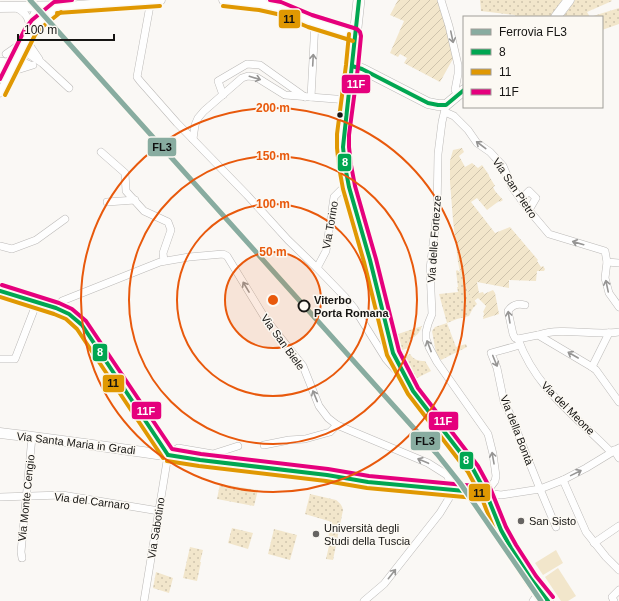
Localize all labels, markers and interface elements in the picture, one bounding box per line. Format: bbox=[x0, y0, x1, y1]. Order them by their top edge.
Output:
line badge: 11 bbox=[278, 9, 301, 29]
text: 11 bbox=[283, 13, 295, 25]
scale bar bbox=[18, 16, 114, 42]
legend bbox=[463, 16, 603, 108]
text: 100 m bbox=[24, 23, 57, 37]
text: Ferrovia FL3 bbox=[499, 25, 567, 39]
one-way arrow bbox=[448, 31, 456, 44]
text: 8 bbox=[499, 45, 506, 59]
one-way arrow bbox=[309, 54, 317, 67]
text: 11 bbox=[499, 65, 512, 79]
line badge: 11F bbox=[341, 74, 371, 94]
one-way arrow bbox=[248, 75, 261, 82]
text: 11F bbox=[347, 78, 365, 90]
text: 11F bbox=[499, 85, 519, 99]
text: 200 m bbox=[256, 101, 290, 115]
unlabelled marker bbox=[335, 110, 345, 120]
line badge: FL3 bbox=[147, 137, 177, 157]
text: FL3 bbox=[152, 141, 172, 153]
one-way arrow bbox=[475, 141, 486, 149]
text: 150 m bbox=[256, 149, 290, 163]
line badge: 8 bbox=[337, 153, 352, 172]
text: 8 bbox=[342, 156, 348, 168]
street label: Via San Pietro bbox=[490, 156, 540, 220]
street label: Via delle Fortezze bbox=[425, 195, 443, 283]
text: 100 m bbox=[256, 197, 290, 211]
street label: Via Torino bbox=[320, 200, 340, 250]
one-way arrow bbox=[572, 239, 585, 246]
text: 50 m bbox=[259, 245, 287, 259]
one-way arrow bbox=[603, 280, 611, 293]
one-way arrow bbox=[242, 281, 250, 293]
centre of rings bbox=[266, 293, 280, 307]
place label: Viterbo Porta Romana bbox=[314, 294, 389, 319]
marker: Viterbo Porta Romana bbox=[297, 299, 311, 313]
one-way arrow bbox=[505, 310, 513, 323]
street label: Via San Biele bbox=[259, 312, 307, 372]
one-way arrow bbox=[425, 341, 433, 353]
line badge: 8 bbox=[92, 343, 108, 362]
text: 8 bbox=[97, 346, 103, 358]
one-way arrow bbox=[567, 351, 579, 359]
one-way arrow bbox=[491, 354, 499, 366]
line badge: 11 bbox=[102, 374, 125, 393]
text: 11 bbox=[107, 377, 119, 389]
street label: Via del Meone bbox=[539, 379, 597, 437]
one-way arrow bbox=[311, 391, 319, 403]
street label: Via della Bontà bbox=[498, 393, 536, 467]
line badge: 11F bbox=[131, 401, 162, 420]
text: 11F bbox=[137, 405, 155, 417]
line badge: 11F bbox=[428, 411, 459, 431]
text: 11F bbox=[434, 415, 452, 427]
street label: Via Santa Maria in Gradi bbox=[16, 430, 136, 456]
line badge: FL3 bbox=[410, 431, 441, 451]
text: FL3 bbox=[415, 435, 435, 447]
line badge: 8 bbox=[459, 451, 474, 470]
one-way arrow bbox=[489, 452, 497, 465]
street label: Via Monte Cengio bbox=[15, 454, 37, 542]
text: 8 bbox=[463, 454, 469, 466]
one-way arrow bbox=[417, 457, 429, 464]
one-way arrow bbox=[569, 469, 581, 476]
line badge: 11 bbox=[468, 483, 491, 502]
text: 11 bbox=[473, 487, 485, 499]
street label: Via del Carnaro bbox=[53, 490, 131, 512]
street label: Via Sabotino bbox=[145, 496, 167, 560]
place label: San Sisto bbox=[529, 515, 576, 527]
marker: San Sisto bbox=[516, 516, 526, 526]
place label: Università degli Studi della Tuscia bbox=[324, 522, 411, 547]
marker: Università degli Studi della Tuscia bbox=[311, 529, 321, 539]
one-way arrow bbox=[387, 569, 396, 580]

